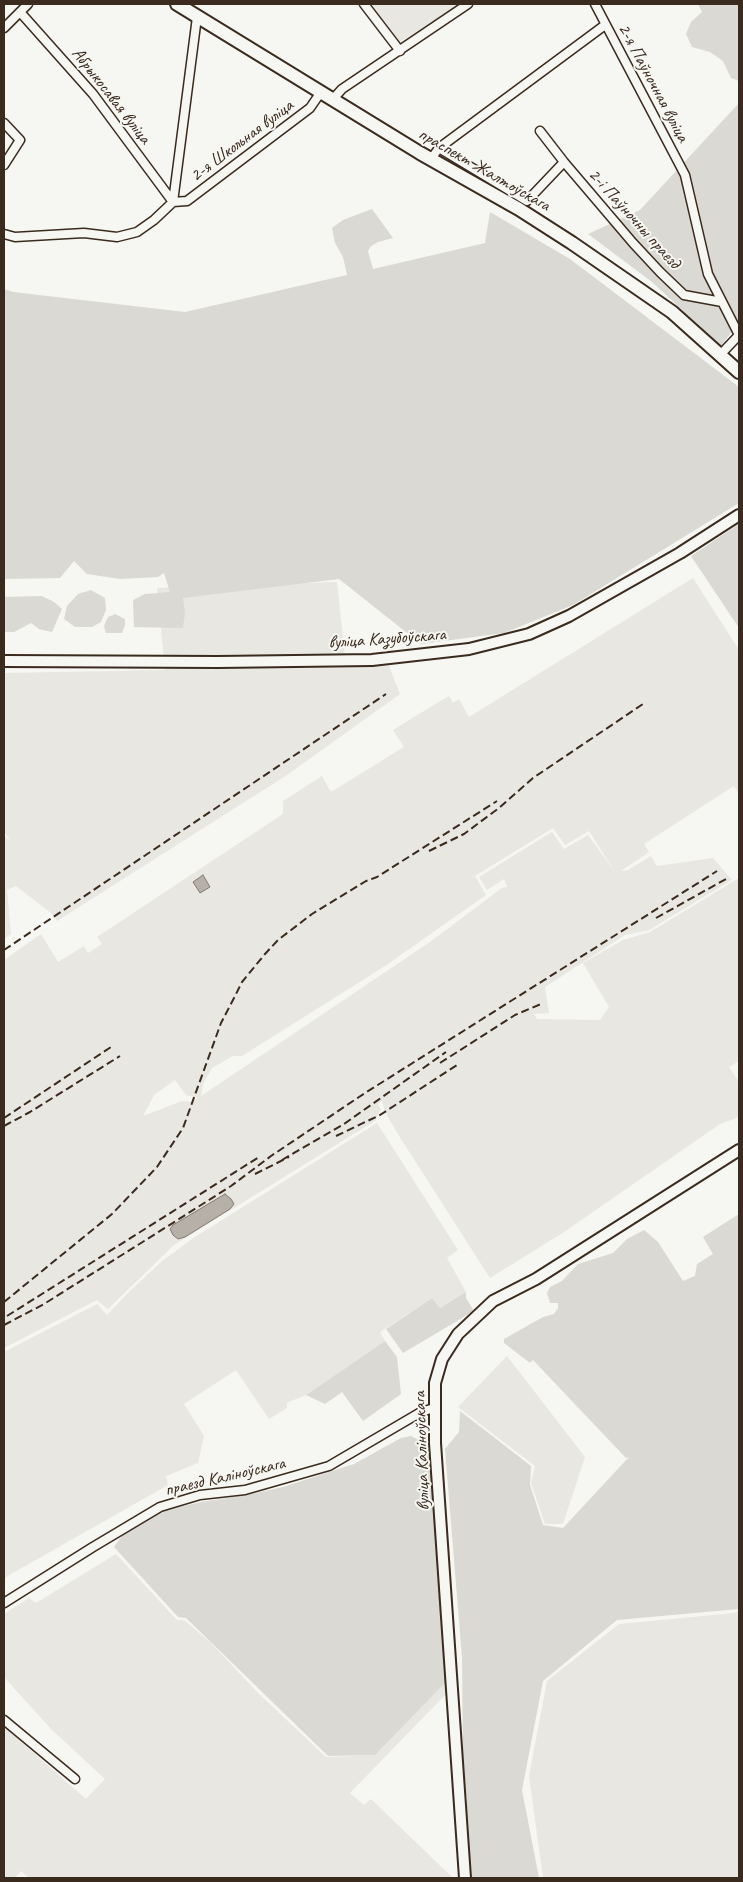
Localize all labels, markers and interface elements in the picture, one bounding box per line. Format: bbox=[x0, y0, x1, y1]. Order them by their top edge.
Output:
street label: 2-я Паўночная вуліца bbox=[613, 20, 693, 146]
street label: Абрыкосавая вуліца bbox=[67, 43, 155, 149]
street label: 2-я Школьная вуліца bbox=[186, 95, 298, 187]
street label: праспект Жалтоўскага bbox=[414, 124, 554, 216]
street label: 2-і Паўночны праезд bbox=[583, 164, 685, 274]
street label: вуліца Казубоўскага bbox=[328, 624, 446, 654]
street label: вуліца Каліноўскага bbox=[409, 1391, 435, 1511]
street label: праезд Каліноўскага bbox=[163, 1453, 287, 1501]

